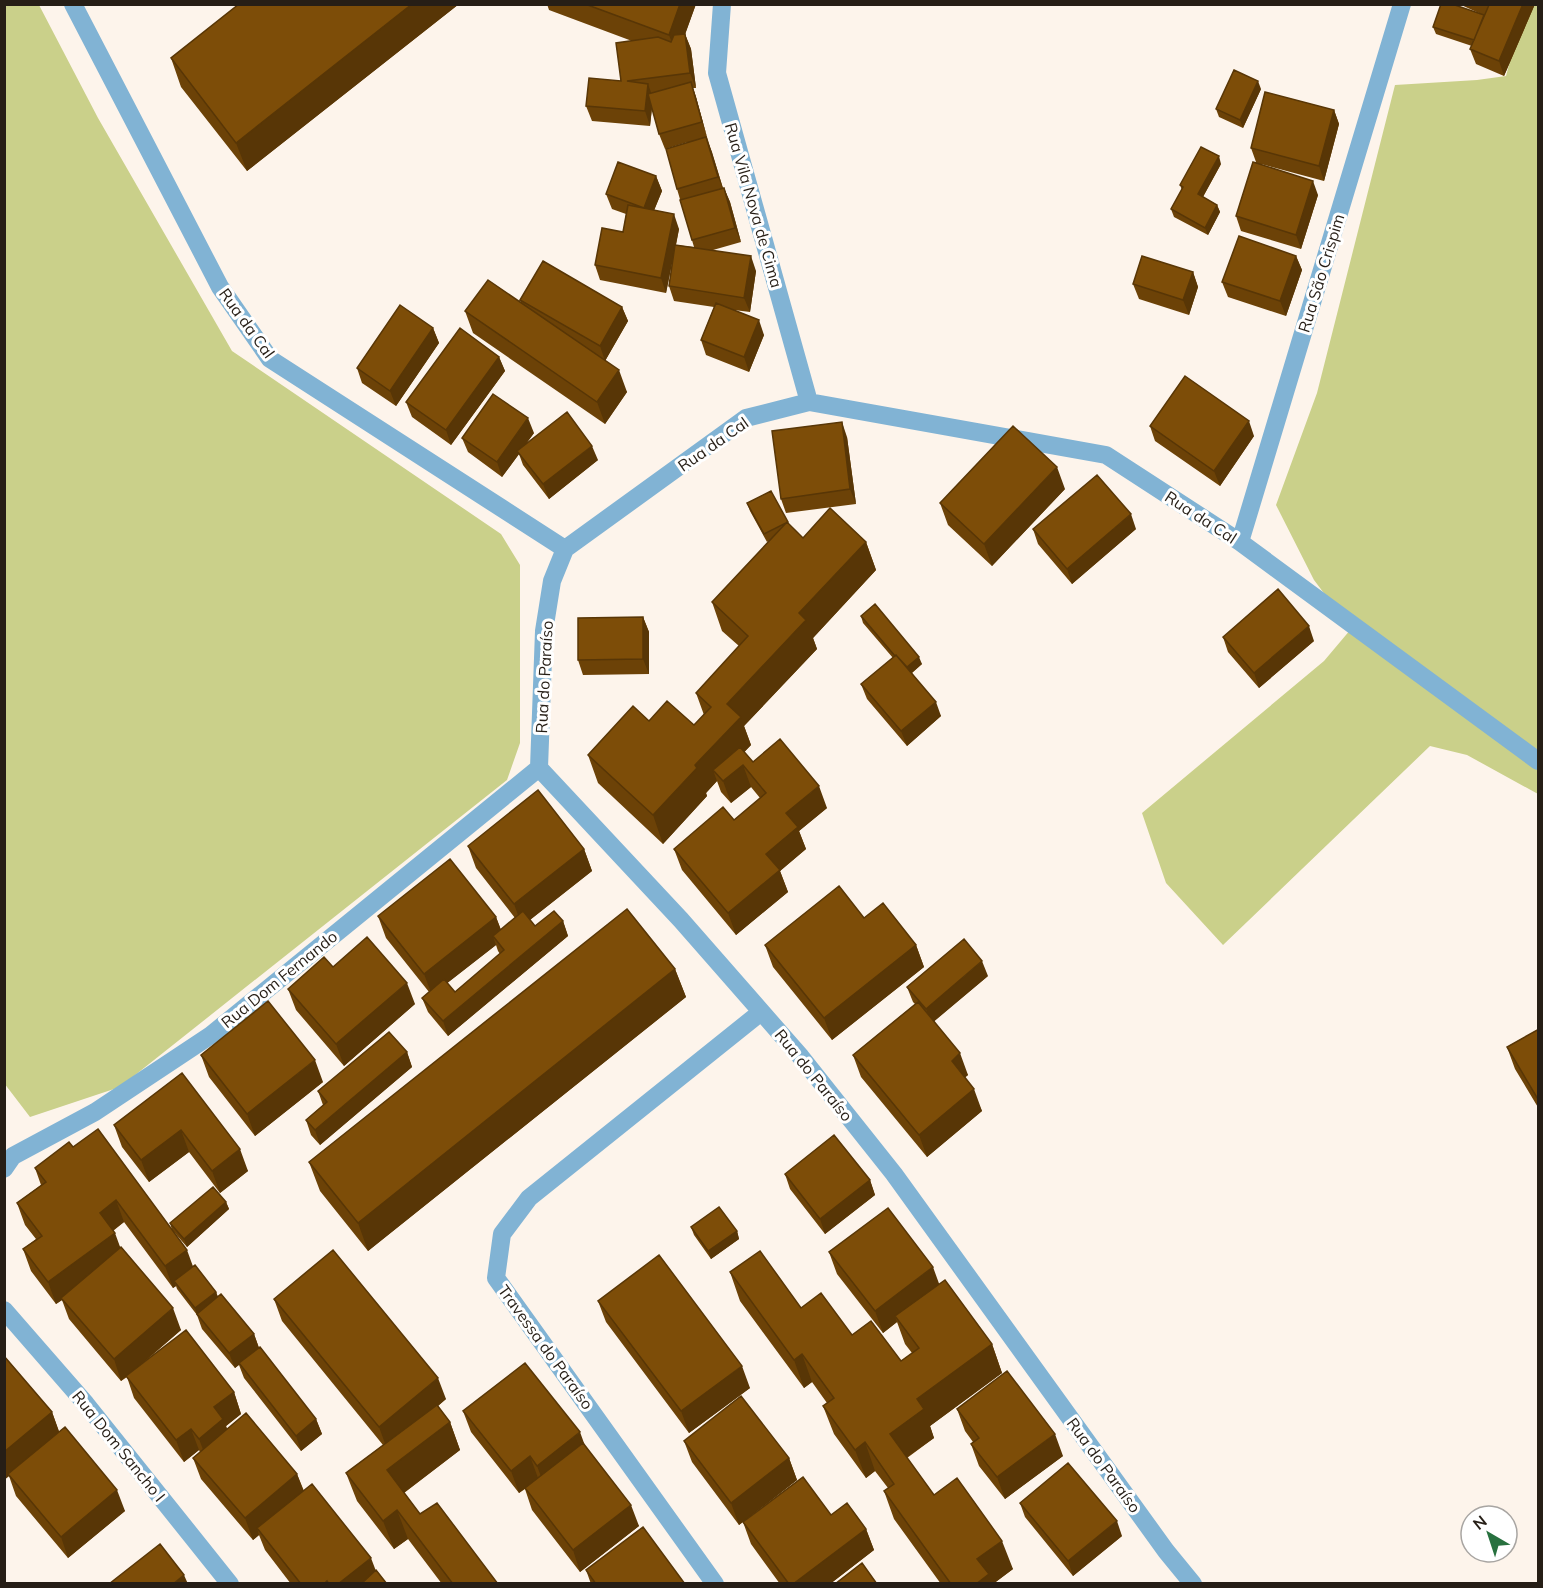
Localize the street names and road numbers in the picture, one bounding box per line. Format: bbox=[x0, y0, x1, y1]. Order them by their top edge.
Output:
street label: Rua Vila Nova de Cima bbox=[721, 120, 787, 290]
street label: Rua São Crispim bbox=[1293, 211, 1349, 335]
street label: Rua da Cal bbox=[215, 284, 279, 362]
street label: Rua da Cal bbox=[674, 412, 752, 476]
street label: Rua da Cal bbox=[1161, 486, 1241, 548]
street label: Rua do Paraíso bbox=[531, 620, 557, 734]
street label: Rua Dom Fernando bbox=[217, 926, 341, 1032]
street label: Rua do Paraíso bbox=[771, 1025, 857, 1125]
street label: Travessa do Paraíso bbox=[494, 1281, 598, 1413]
street label: Rua Dom Sancho I bbox=[68, 1386, 170, 1506]
street label: Rua do Paraíso bbox=[1063, 1413, 1145, 1517]

